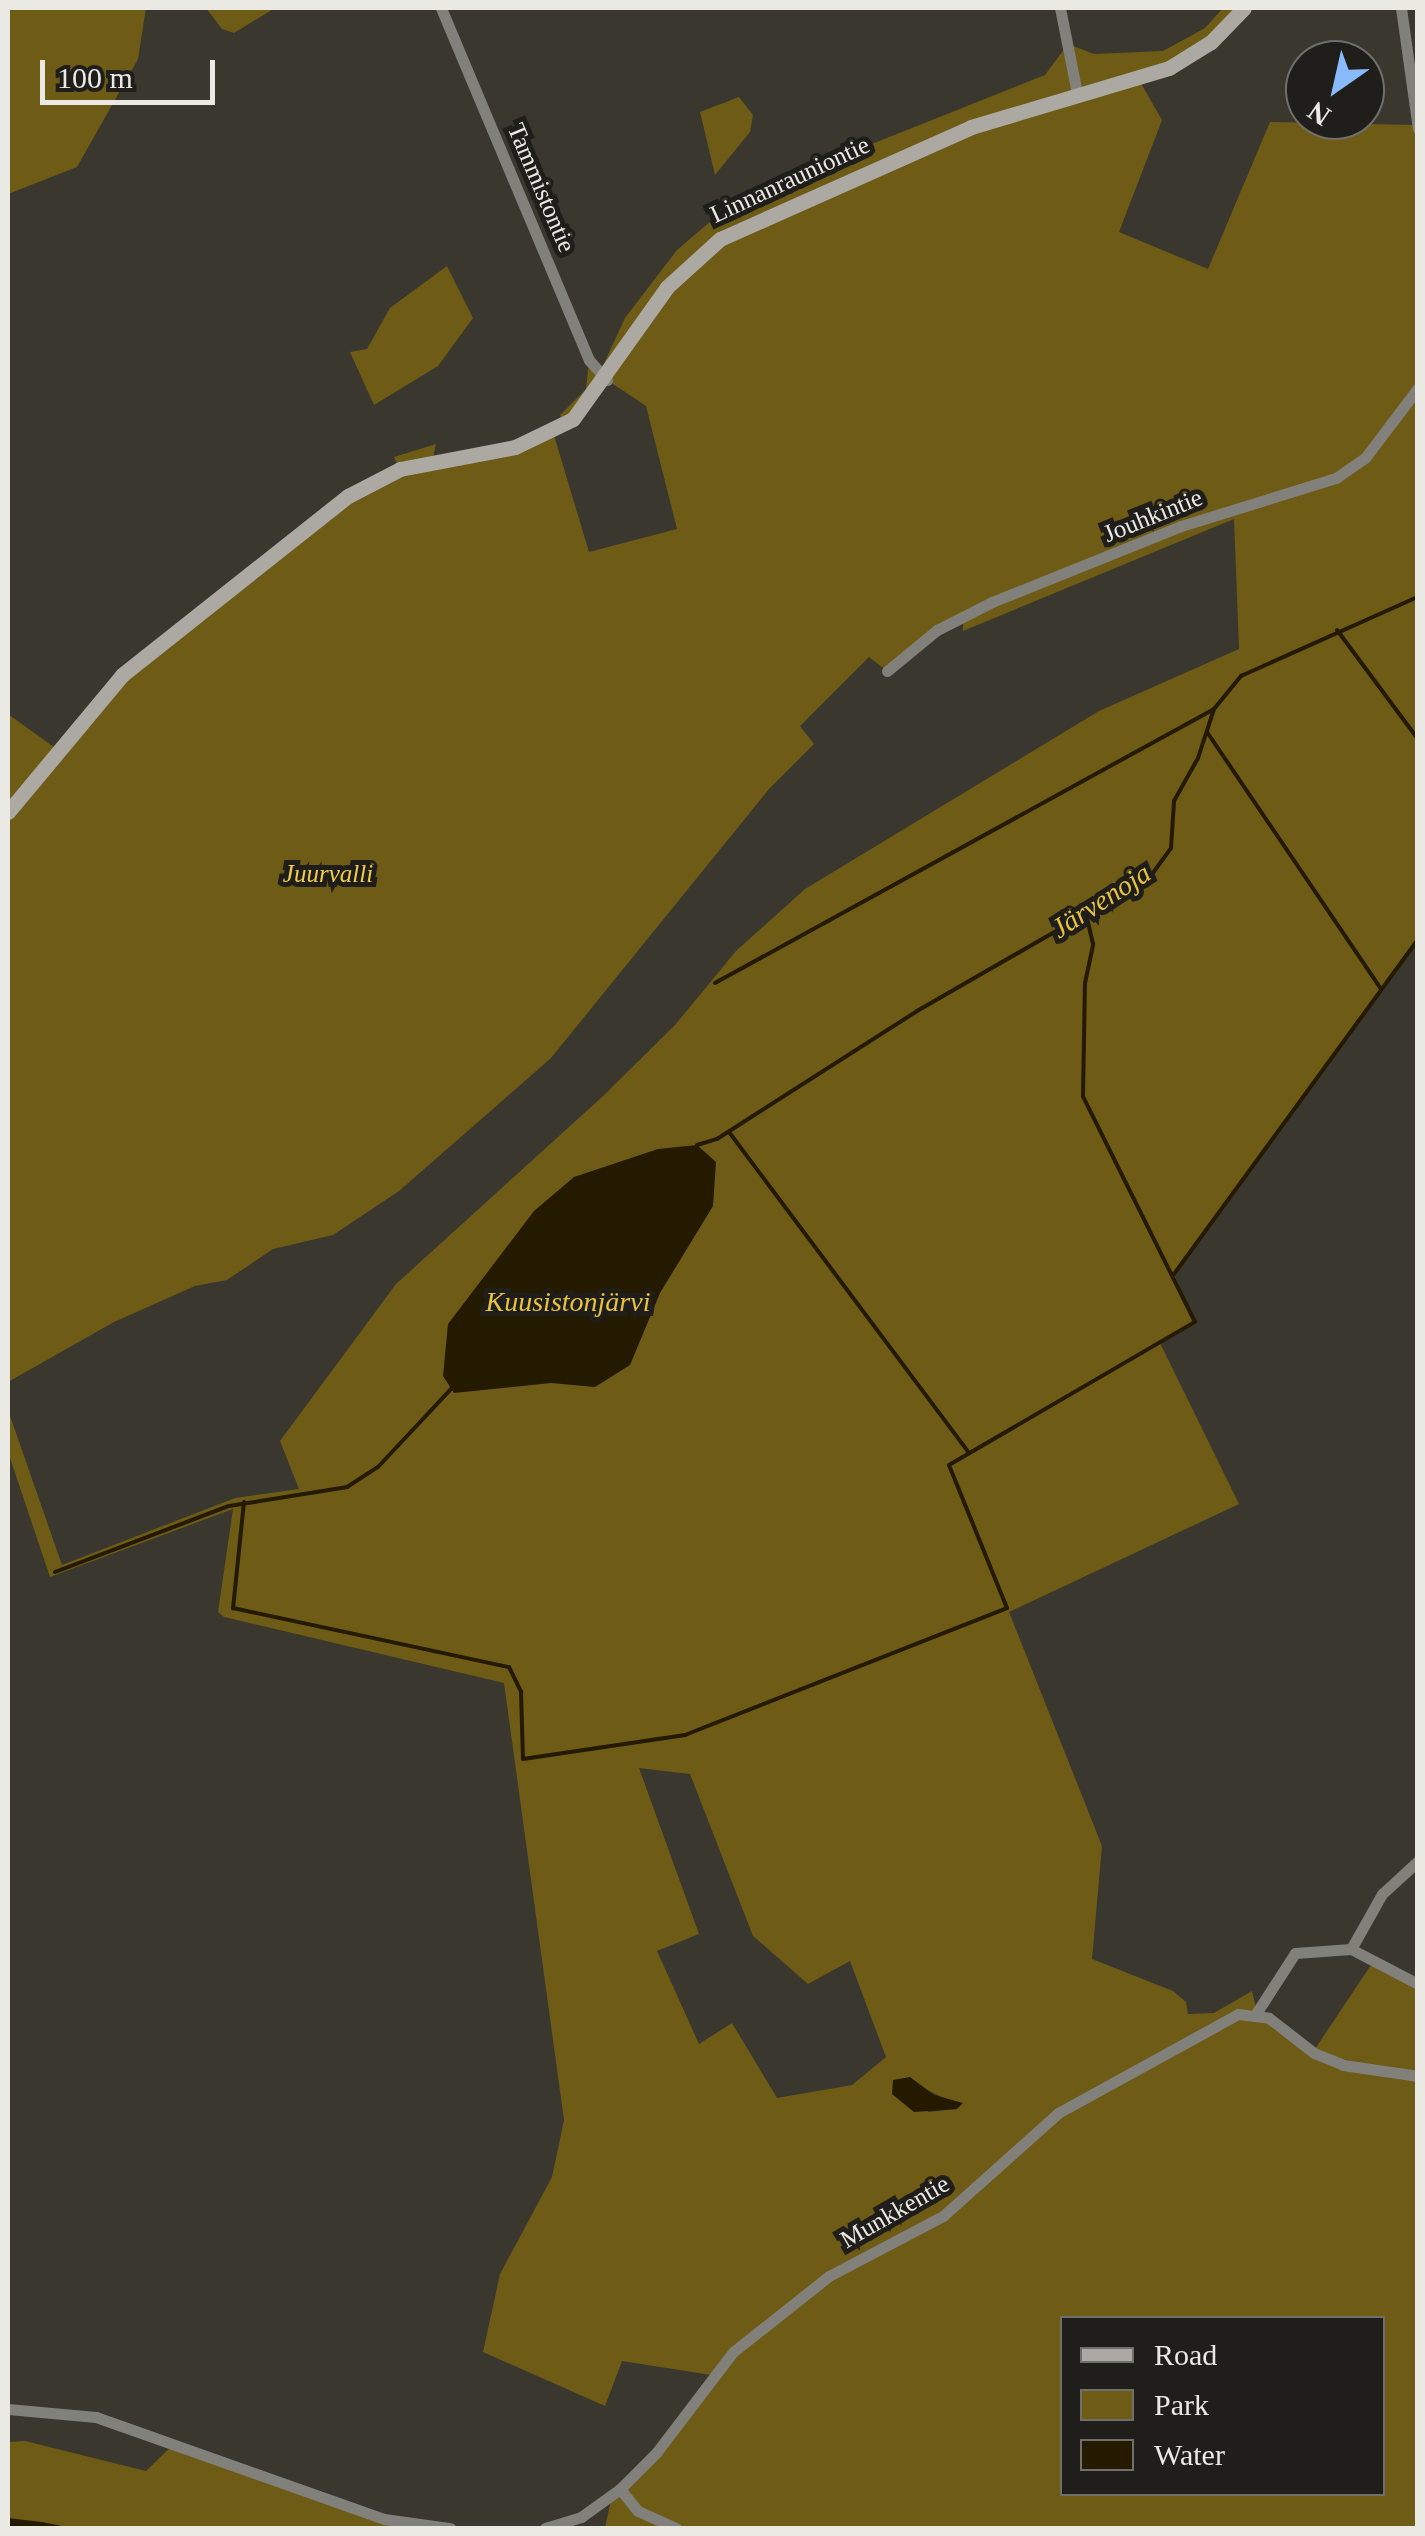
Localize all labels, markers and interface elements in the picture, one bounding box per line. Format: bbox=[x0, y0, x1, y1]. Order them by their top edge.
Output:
scale bar bbox=[45, 40, 220, 102]
north arrow bbox=[1285, 40, 1385, 140]
text: 100 m bbox=[57, 61, 133, 94]
text: N bbox=[1302, 95, 1336, 132]
street label: Tammistontie bbox=[500, 119, 582, 257]
street label: Linnanrauniontie bbox=[706, 130, 874, 230]
street label: Jouhkintie bbox=[1099, 483, 1207, 549]
water label: Järvenoja bbox=[1045, 856, 1157, 946]
park label: Juurvalli bbox=[283, 859, 373, 889]
water label: Kuusistonjärvi bbox=[486, 1285, 650, 1319]
street label: Munkkentie bbox=[835, 2169, 955, 2255]
legend bbox=[1060, 2316, 1385, 2496]
text: Road bbox=[1154, 2338, 1217, 2371]
text: Park bbox=[1154, 2388, 1209, 2421]
text: Water bbox=[1154, 2438, 1225, 2471]

